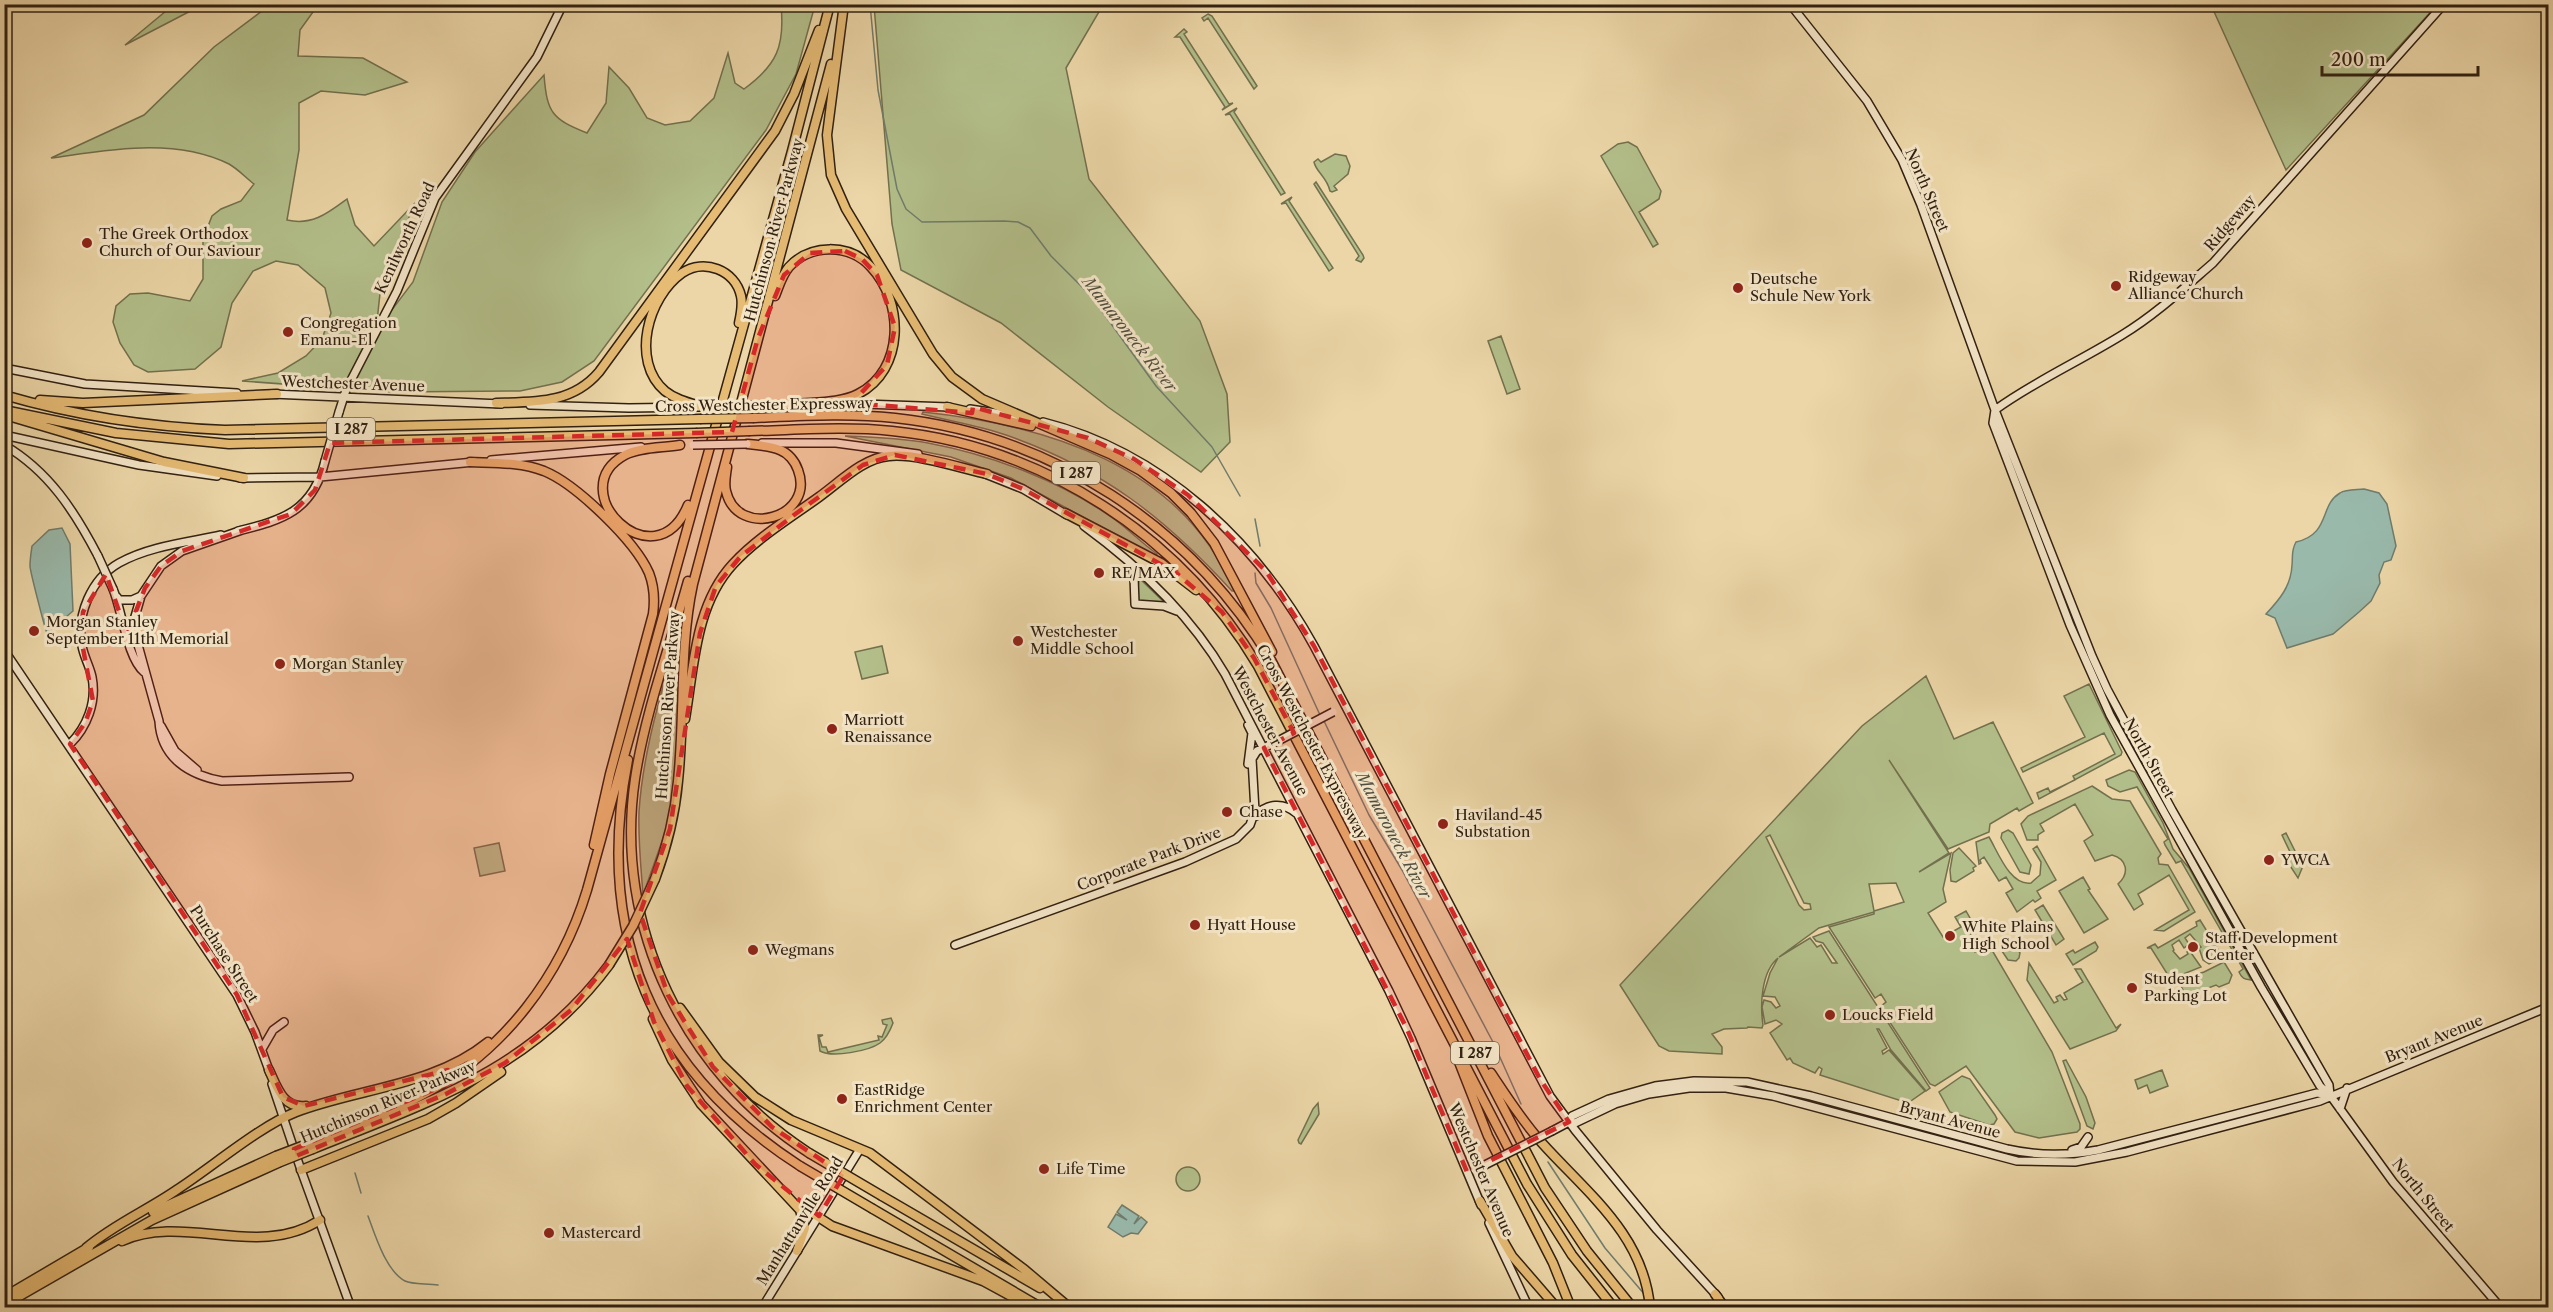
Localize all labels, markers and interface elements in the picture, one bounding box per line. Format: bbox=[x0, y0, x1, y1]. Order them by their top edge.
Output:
scale bar bbox=[2322, 39, 2478, 77]
text: 200 m bbox=[2331, 49, 2386, 71]
street label: Hutchinson River Parkway bbox=[740, 135, 807, 324]
street label: North Street bbox=[1901, 145, 1954, 235]
street label: Kenilworth Road bbox=[370, 179, 439, 297]
street label: Ridgeway bbox=[2200, 190, 2260, 255]
place label: The Greek Orthodox Church of Our Saviour bbox=[99, 224, 261, 260]
marker: The Greek Orthodox Church of Our Saviour bbox=[80, 236, 94, 250]
place label: Ridgeway Alliance Church bbox=[2127, 267, 2244, 303]
place label: Deutsche Schule New York bbox=[1750, 269, 1872, 305]
water label: Mamaroneck River bbox=[1077, 271, 1182, 397]
marker: Ridgeway Alliance Church bbox=[2109, 279, 2123, 293]
marker: Deutsche Schule New York bbox=[1731, 281, 1745, 295]
place label: Congregation Emanu-El bbox=[300, 313, 397, 349]
marker: Congregation Emanu-El bbox=[281, 325, 295, 339]
street label: Westchester Avenue bbox=[280, 371, 425, 396]
street label: Cross Westchester Expressway bbox=[655, 393, 874, 416]
road number: I 287 bbox=[327, 418, 375, 440]
road number: I 287 bbox=[1052, 462, 1100, 484]
place label: RE/MAX bbox=[1111, 563, 1176, 582]
marker: RE/MAX bbox=[1092, 566, 1106, 580]
street label: Hutchinson River Parkway bbox=[651, 609, 684, 800]
place label: Morgan Stanley September 11th Memorial bbox=[46, 612, 229, 648]
place label: Westchester Middle School bbox=[1029, 622, 1134, 658]
marker: Morgan Stanley September 11th Memorial bbox=[27, 624, 41, 638]
marker: Westchester Middle School bbox=[1011, 634, 1025, 648]
street label: Cross Westchester Expressway bbox=[1253, 641, 1372, 843]
place label: Morgan Stanley bbox=[292, 654, 405, 673]
marker: Morgan Stanley bbox=[273, 657, 287, 671]
street label: Westchester Avenue bbox=[1228, 662, 1313, 799]
place label: Marriott Renaissance bbox=[844, 710, 932, 746]
street label: North Street bbox=[2120, 714, 2180, 802]
marker: Marriott Renaissance bbox=[825, 722, 839, 736]
water label: Mamaroneck River bbox=[1351, 766, 1437, 903]
place label: Chase bbox=[1239, 802, 1283, 821]
marker: Chase bbox=[1220, 805, 1234, 819]
place label: Haviland-45 Substation bbox=[1455, 805, 1543, 841]
marker: Haviland-45 Substation bbox=[1436, 817, 1450, 831]
street label: Corporate Park Drive bbox=[1074, 822, 1223, 895]
place label: YWCA bbox=[2280, 850, 2331, 869]
marker: YWCA bbox=[2262, 853, 2276, 867]
street label: Purchase Street bbox=[186, 902, 263, 1006]
place label: Hyatt House bbox=[1207, 915, 1296, 934]
place label: White Plains High School bbox=[1961, 917, 2053, 953]
marker: Hyatt House bbox=[1188, 918, 1202, 932]
place label: Staff Development Center bbox=[2205, 928, 2339, 964]
marker: White Plains High School bbox=[1943, 929, 1957, 943]
place label: Wegmans bbox=[764, 940, 834, 959]
marker: Staff Development Center bbox=[2186, 940, 2200, 954]
marker: Wegmans bbox=[746, 943, 760, 957]
place label: Student Parking Lot bbox=[2144, 969, 2227, 1005]
marker: Student Parking Lot bbox=[2125, 981, 2139, 995]
place label: Loucks Field bbox=[1842, 1005, 1934, 1024]
marker: Loucks Field bbox=[1823, 1008, 1837, 1022]
street label: Bryant Avenue bbox=[2382, 1010, 2486, 1067]
road number: I 287 bbox=[1451, 1042, 1499, 1064]
street label: Hutchinson River Parkway bbox=[297, 1056, 479, 1147]
place label: EastRidge Enrichment Center bbox=[854, 1080, 993, 1116]
marker: EastRidge Enrichment Center bbox=[835, 1092, 849, 1106]
street label: Bryant Avenue bbox=[1897, 1097, 2003, 1142]
street label: Westchester Avenue bbox=[1444, 1099, 1518, 1240]
street label: Manhattanville Road bbox=[752, 1153, 847, 1289]
street label: North Street bbox=[2388, 1154, 2459, 1236]
place label: Life Time bbox=[1056, 1159, 1126, 1178]
marker: Life Time bbox=[1037, 1162, 1051, 1176]
place label: Mastercard bbox=[561, 1223, 641, 1242]
marker: Mastercard bbox=[542, 1226, 556, 1240]

